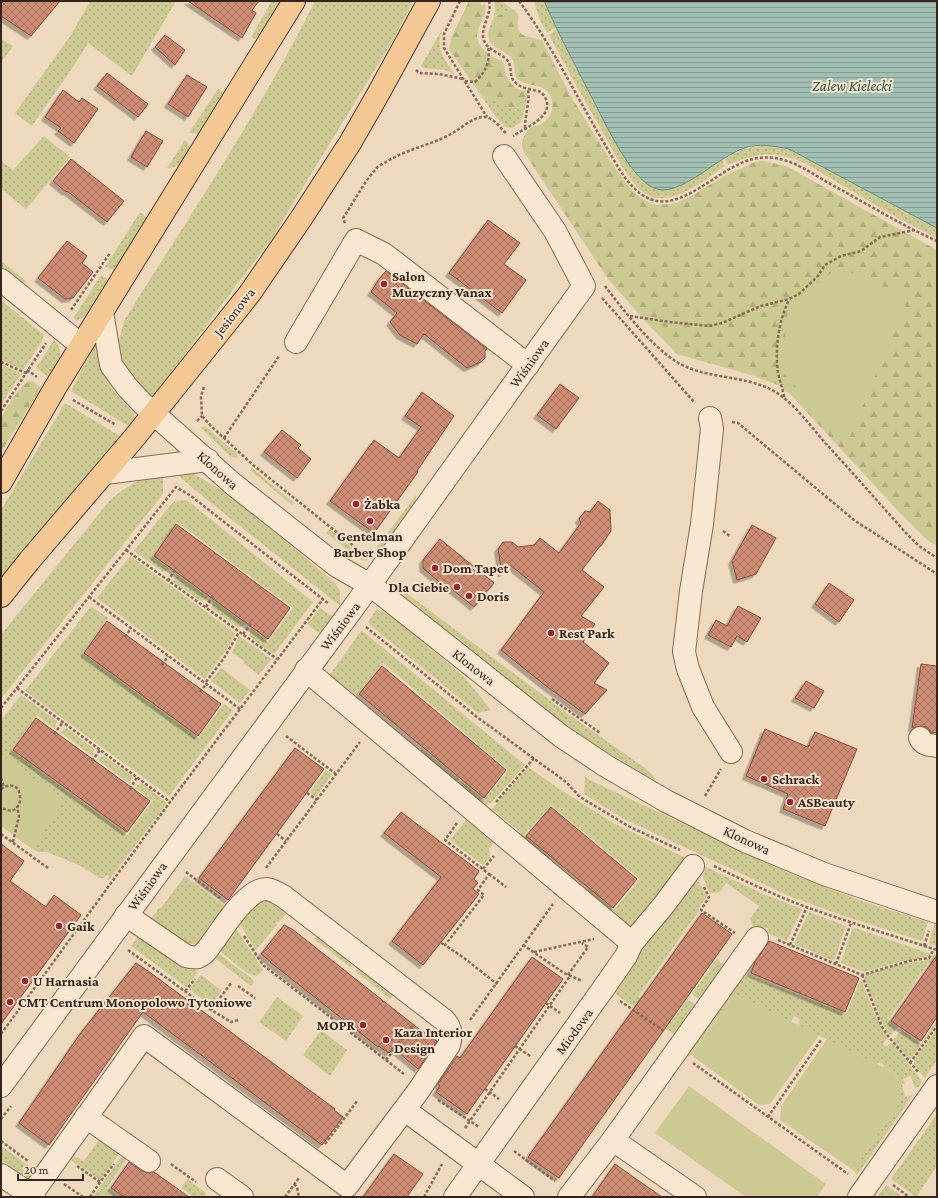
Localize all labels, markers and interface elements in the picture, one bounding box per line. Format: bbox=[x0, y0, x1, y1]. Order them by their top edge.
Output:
water label: Zalew Kielecki bbox=[812, 78, 893, 94]
place label: Salon Muzyczny Vanax bbox=[392, 268, 493, 300]
marker: Salon Muzyczny Vanax bbox=[379, 279, 389, 289]
street label: Jesionowa bbox=[209, 284, 258, 341]
street label: Wiśniowa bbox=[506, 335, 552, 391]
street label: Klonowa bbox=[194, 447, 242, 493]
place label: Żabka bbox=[364, 496, 401, 512]
marker: Żabka bbox=[351, 499, 361, 509]
marker: Gentelman Barber Shop bbox=[365, 516, 375, 526]
place label: Gentelman Barber Shop bbox=[333, 528, 407, 560]
place label: Dom Tapet bbox=[443, 560, 509, 576]
marker: Dom Tapet bbox=[430, 563, 440, 573]
place label: Dla Ciebie bbox=[389, 579, 449, 595]
marker: Dla Ciebie bbox=[452, 582, 462, 592]
place label: Doris bbox=[477, 588, 510, 604]
marker: Doris bbox=[464, 591, 474, 601]
street label: Wiśniowa bbox=[317, 598, 364, 653]
place label: Rest Park bbox=[559, 625, 615, 641]
marker: Rest Park bbox=[546, 628, 556, 638]
street label: Klonowa bbox=[449, 645, 499, 689]
place label: Schrack bbox=[772, 771, 820, 787]
marker: Schrack bbox=[759, 774, 769, 784]
place label: ASBeauty bbox=[797, 794, 855, 810]
marker: ASBeauty bbox=[785, 797, 795, 807]
street label: Klonowa bbox=[721, 822, 773, 858]
street label: Wiśniowa bbox=[124, 858, 170, 914]
place label: Gaik bbox=[67, 918, 95, 934]
marker: Gaik bbox=[54, 921, 64, 931]
place label: U Harnasia bbox=[33, 973, 99, 989]
marker: U Harnasia bbox=[20, 976, 30, 986]
place label: CMT Centrum Monopolowo Tytoniowe bbox=[18, 994, 253, 1010]
marker: CMT Centrum Monopolowo Tytoniowe bbox=[5, 997, 15, 1007]
street label: Miodowa bbox=[552, 1004, 596, 1057]
place label: MOPR bbox=[317, 1017, 355, 1033]
marker: MOPR bbox=[358, 1020, 368, 1030]
place label: Kaza Interior Design bbox=[394, 1024, 473, 1056]
marker: Kaza Interior Design bbox=[381, 1035, 391, 1045]
scale bar bbox=[18, 1156, 83, 1182]
text: 20 m bbox=[24, 1163, 49, 1177]

